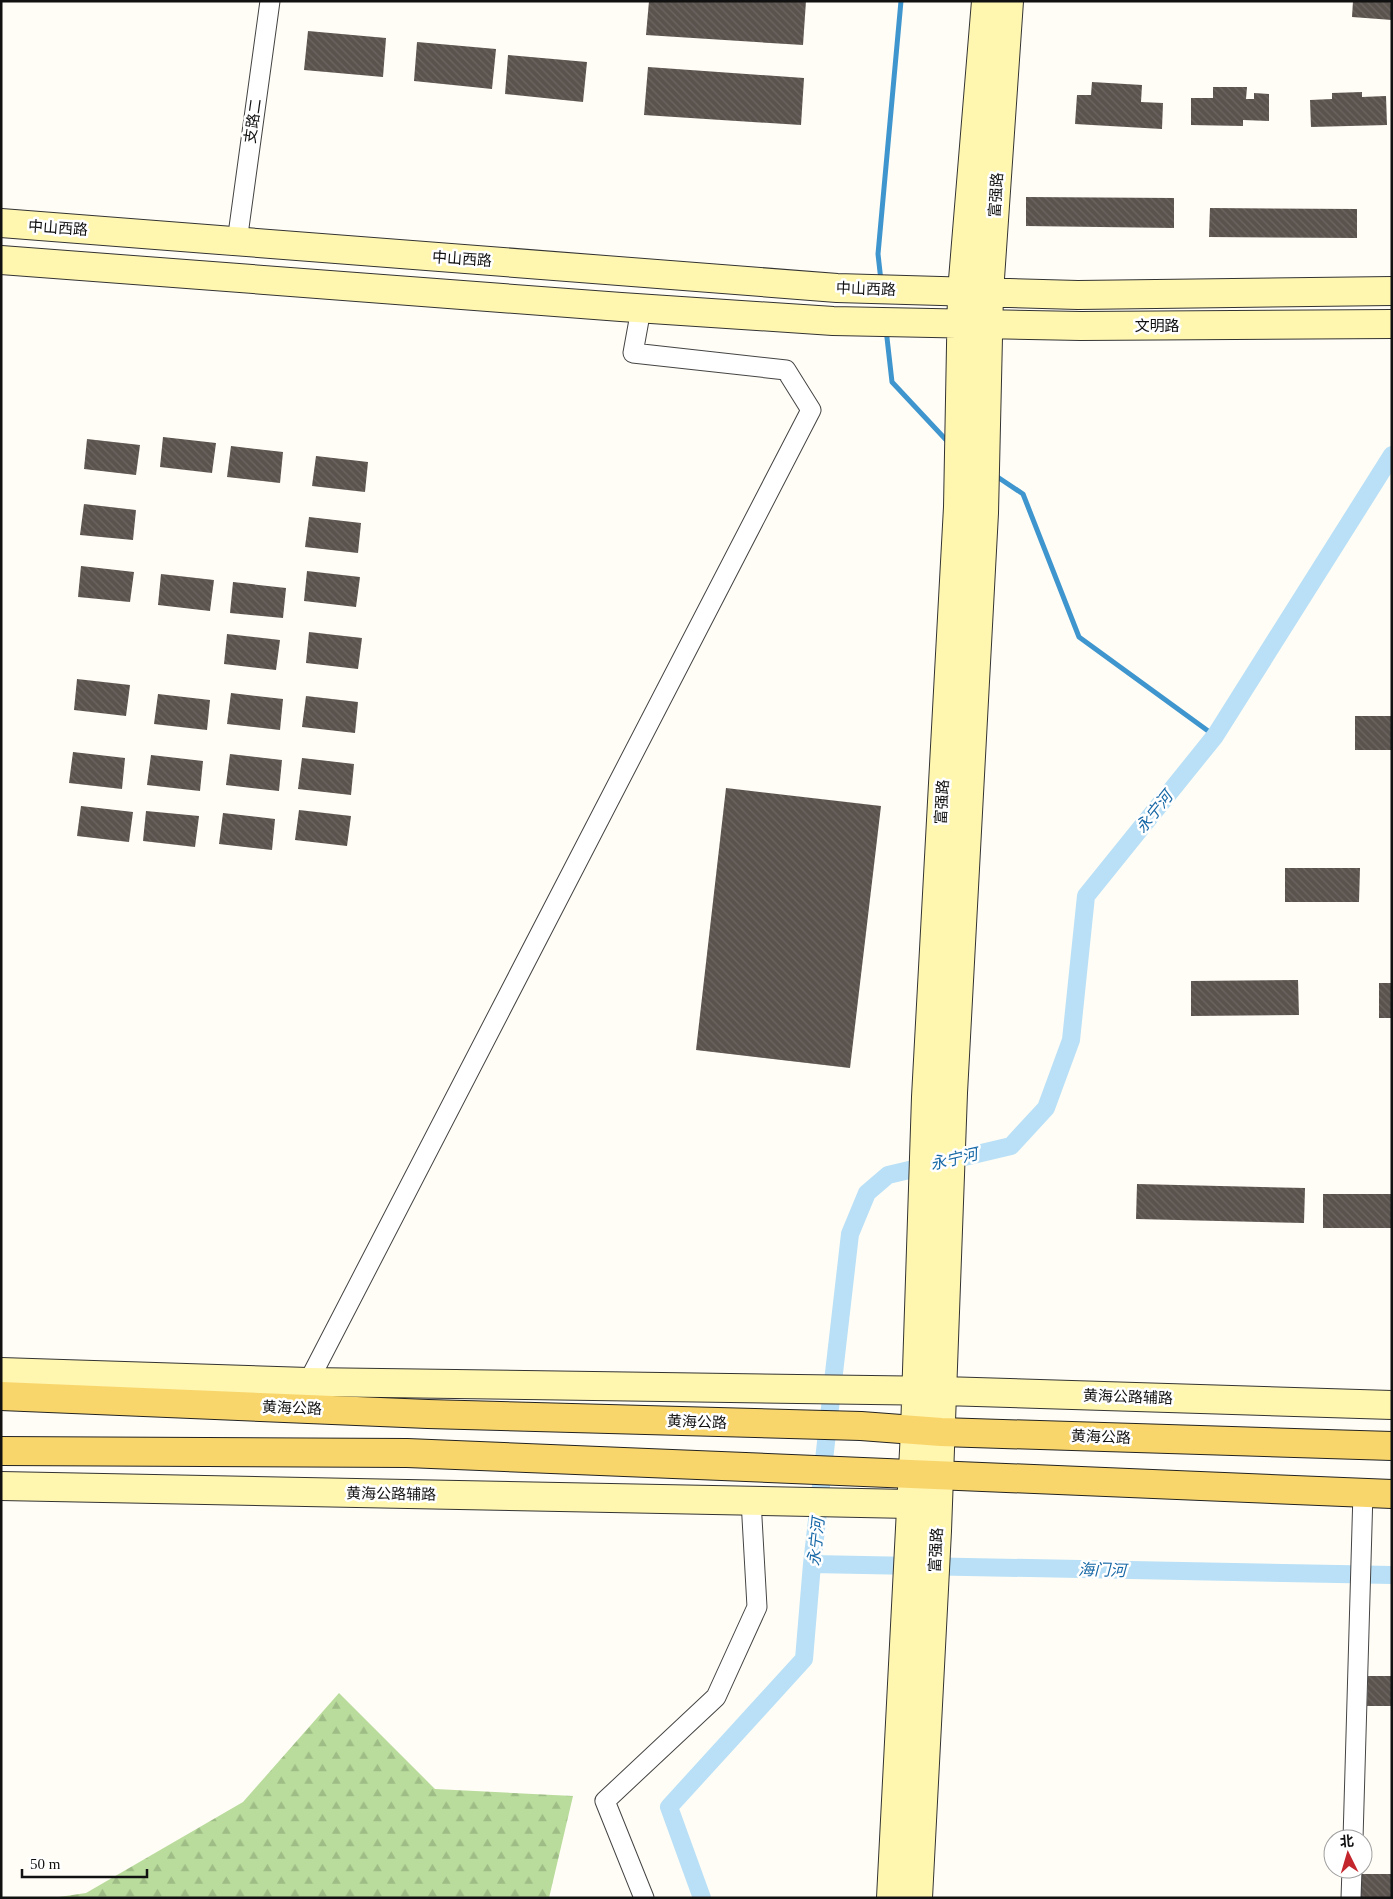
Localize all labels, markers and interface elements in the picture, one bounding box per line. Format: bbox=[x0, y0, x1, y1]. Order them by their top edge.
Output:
street label: 支路二 bbox=[242, 98, 264, 144]
street label: 富强路 bbox=[986, 172, 1006, 218]
street label: 中山西路 bbox=[28, 218, 88, 238]
street label: 中山西路 bbox=[432, 249, 492, 269]
street label: 中山西路 bbox=[836, 280, 896, 298]
street label: 文明路 bbox=[1134, 318, 1180, 334]
street label: 富强路 bbox=[933, 779, 951, 825]
water label: 永宁河 bbox=[1132, 786, 1178, 836]
water label: 永宁河 bbox=[929, 1145, 982, 1173]
street label: 黄海公路辅路 bbox=[1083, 1387, 1173, 1407]
street label: 黄海公路 bbox=[262, 1399, 322, 1417]
street label: 黄海公路 bbox=[667, 1413, 727, 1431]
street label: 黄海公路 bbox=[1071, 1428, 1131, 1446]
street label: 黄海公路辅路 bbox=[346, 1485, 436, 1503]
water label: 永宁河 bbox=[805, 1514, 827, 1567]
street label: 富强路 bbox=[927, 1527, 945, 1573]
water label: 海门河 bbox=[1078, 1561, 1129, 1579]
north arrow bbox=[1323, 1829, 1373, 1879]
text: 北 bbox=[1339, 1833, 1355, 1850]
scale bar bbox=[22, 1846, 148, 1878]
text: 50 m bbox=[30, 1856, 61, 1872]

